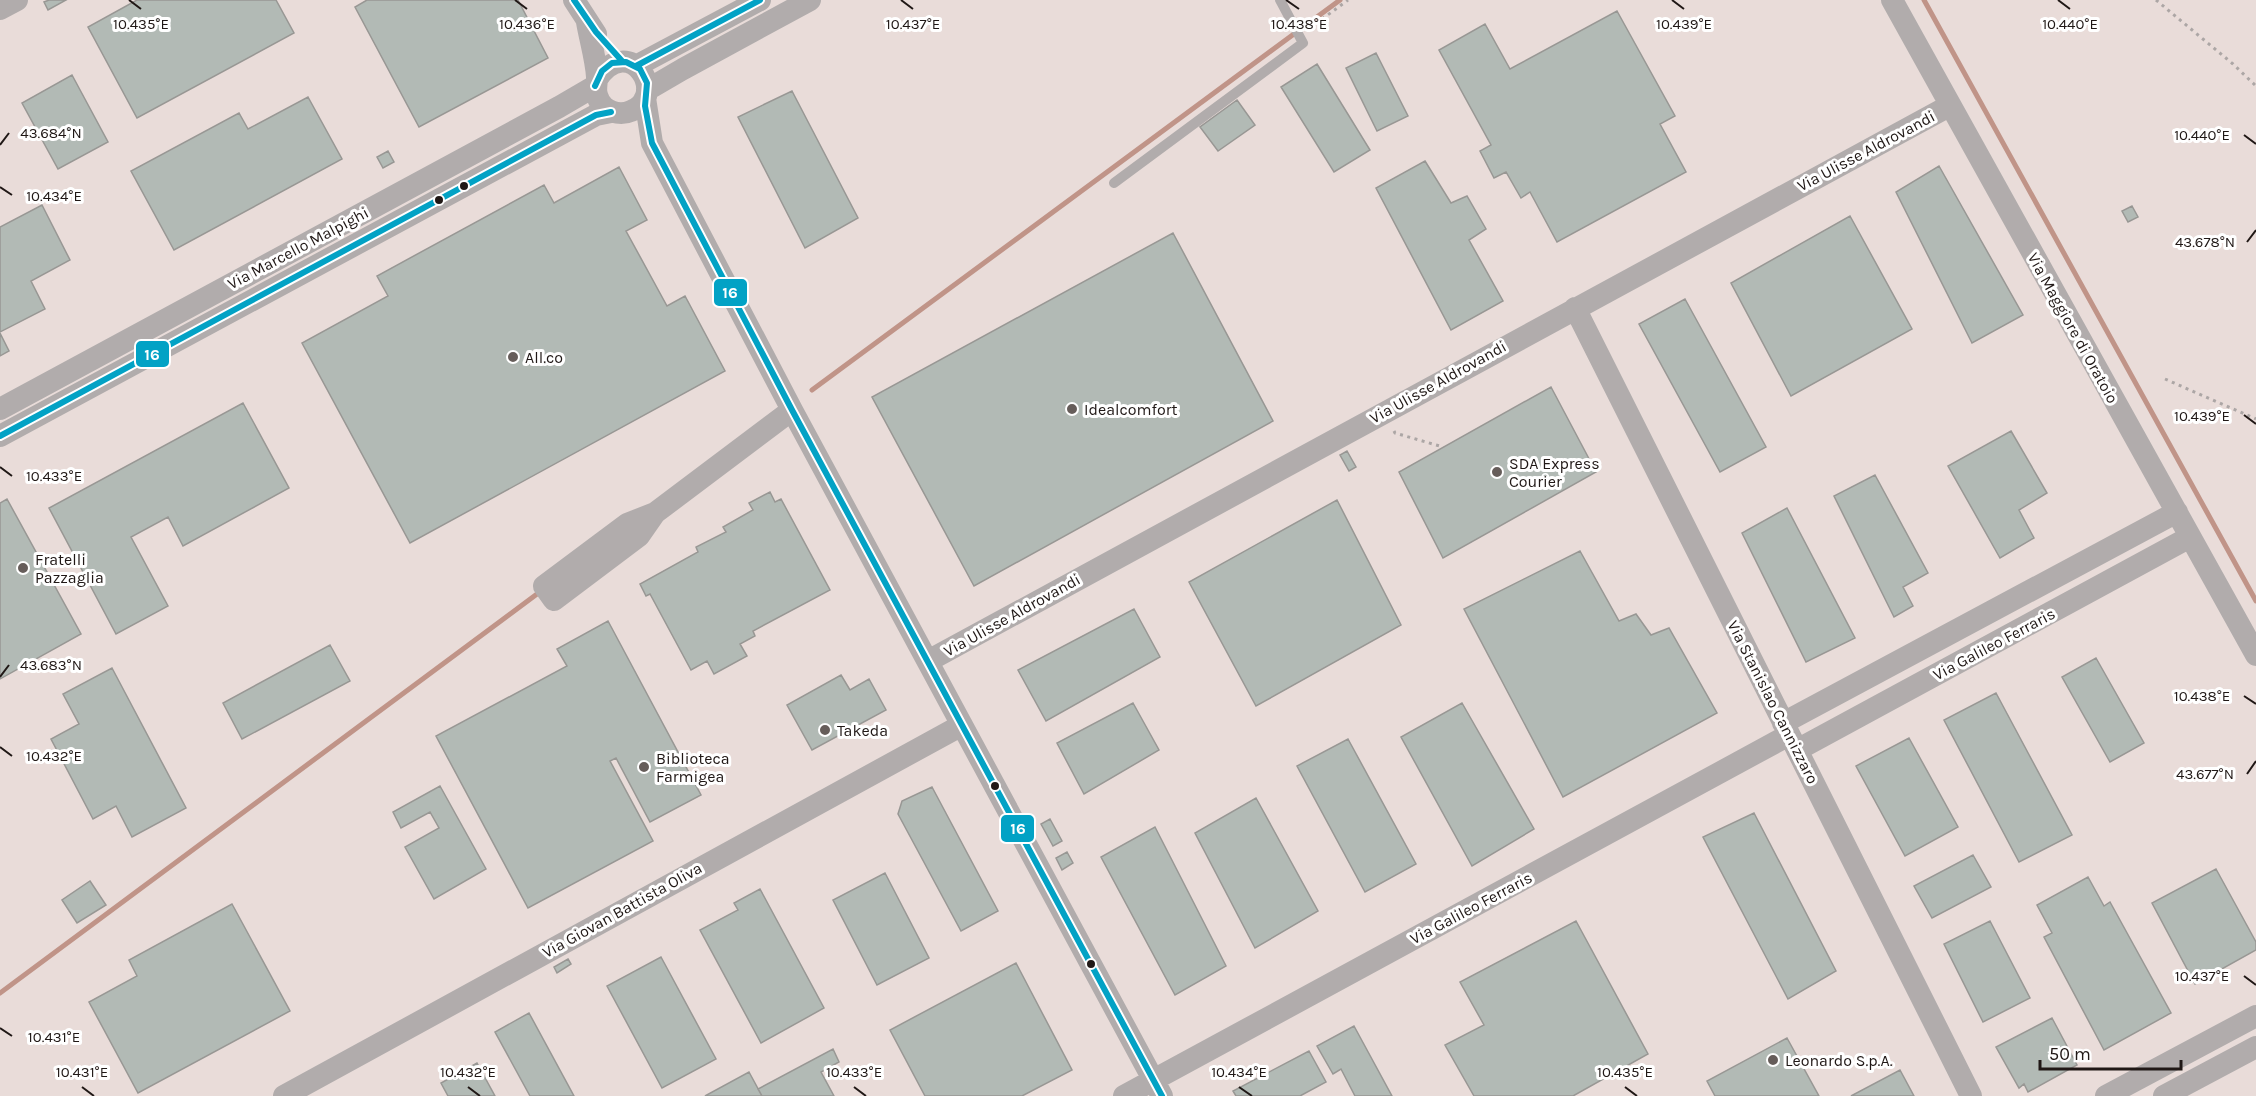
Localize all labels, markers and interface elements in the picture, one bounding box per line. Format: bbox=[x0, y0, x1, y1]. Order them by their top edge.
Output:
text: 10.435°E bbox=[113, 15, 169, 33]
text: 10.436°E bbox=[499, 15, 555, 33]
text: 10.437°E bbox=[886, 15, 940, 33]
text: 10.438°E bbox=[1271, 15, 1327, 33]
text: 10.439°E bbox=[1656, 15, 1712, 33]
text: 10.440°E bbox=[2042, 15, 2098, 33]
street label: Via Ulisse Aldrovandi bbox=[1794, 107, 1938, 195]
text: 43.684°N bbox=[20, 124, 82, 142]
text: 10.440°E bbox=[2174, 126, 2230, 144]
unlabelled marker bbox=[458, 180, 470, 192]
text: 10.434°E bbox=[26, 187, 82, 205]
unlabelled marker bbox=[433, 194, 445, 206]
street label: Via Marcello Malpighi bbox=[224, 203, 372, 293]
text: 43.678°N bbox=[2175, 233, 2235, 251]
street label: Via Maggiore di Oratoio bbox=[2024, 249, 2122, 407]
line badge: 16 bbox=[713, 278, 748, 307]
text: 16 bbox=[722, 283, 738, 302]
street label: Via Ulisse Aldrovandi bbox=[1366, 337, 1510, 427]
line badge: 16 bbox=[135, 340, 170, 368]
text: 16 bbox=[144, 345, 160, 364]
place label: All.co bbox=[525, 348, 563, 367]
marker: All.co bbox=[506, 350, 520, 364]
place label: Idealcomfort bbox=[1084, 400, 1177, 419]
marker: Idealcomfort bbox=[1065, 402, 1079, 416]
text: 10.439°E bbox=[2174, 407, 2230, 425]
place label: SDA Express Courier bbox=[1509, 454, 1600, 491]
marker: SDA Express Courier bbox=[1490, 465, 1504, 479]
text: 10.433°E bbox=[26, 467, 82, 485]
place label: Fratelli Pazzaglia bbox=[35, 550, 104, 587]
marker: Fratelli Pazzaglia bbox=[16, 561, 30, 575]
street label: Via Ulisse Aldrovandi bbox=[940, 570, 1084, 660]
street label: Via Galileo Ferraris bbox=[1930, 604, 2058, 684]
street label: Via Stanislao Cannizzaro bbox=[1724, 617, 1822, 787]
text: 43.683°N bbox=[20, 656, 82, 674]
text: 10.438°E bbox=[2174, 687, 2230, 705]
place label: Takeda bbox=[837, 721, 888, 740]
marker: Takeda bbox=[818, 723, 832, 737]
text: 10.432°E bbox=[26, 747, 82, 765]
place label: Biblioteca Farmigea bbox=[656, 749, 729, 786]
marker: Biblioteca Farmigea bbox=[637, 760, 651, 774]
text: 43.677°N bbox=[2176, 765, 2234, 783]
unlabelled marker bbox=[989, 780, 1001, 792]
line badge: 16 bbox=[1000, 814, 1035, 843]
text: 16 bbox=[1010, 819, 1026, 838]
street label: Via Giovan Battista Oliva bbox=[539, 858, 705, 962]
street label: Via Galileo Ferraris bbox=[1407, 868, 1535, 948]
unlabelled marker bbox=[1085, 958, 1097, 970]
text: 10.437°E bbox=[2175, 967, 2229, 985]
text: 10.431°E bbox=[28, 1028, 80, 1046]
scale bar bbox=[2040, 1033, 2181, 1071]
text: 50 m bbox=[2049, 1043, 2091, 1065]
place label: Leonardo S.p.A. bbox=[1785, 1051, 1893, 1070]
marker: Leonardo S.p.A. bbox=[1766, 1053, 1780, 1067]
text: 10.431°E bbox=[56, 1063, 108, 1081]
text: 10.432°E bbox=[440, 1063, 496, 1081]
text: 10.433°E bbox=[826, 1063, 882, 1081]
text: 10.434°E bbox=[1211, 1063, 1267, 1081]
text: 10.435°E bbox=[1597, 1063, 1653, 1081]

